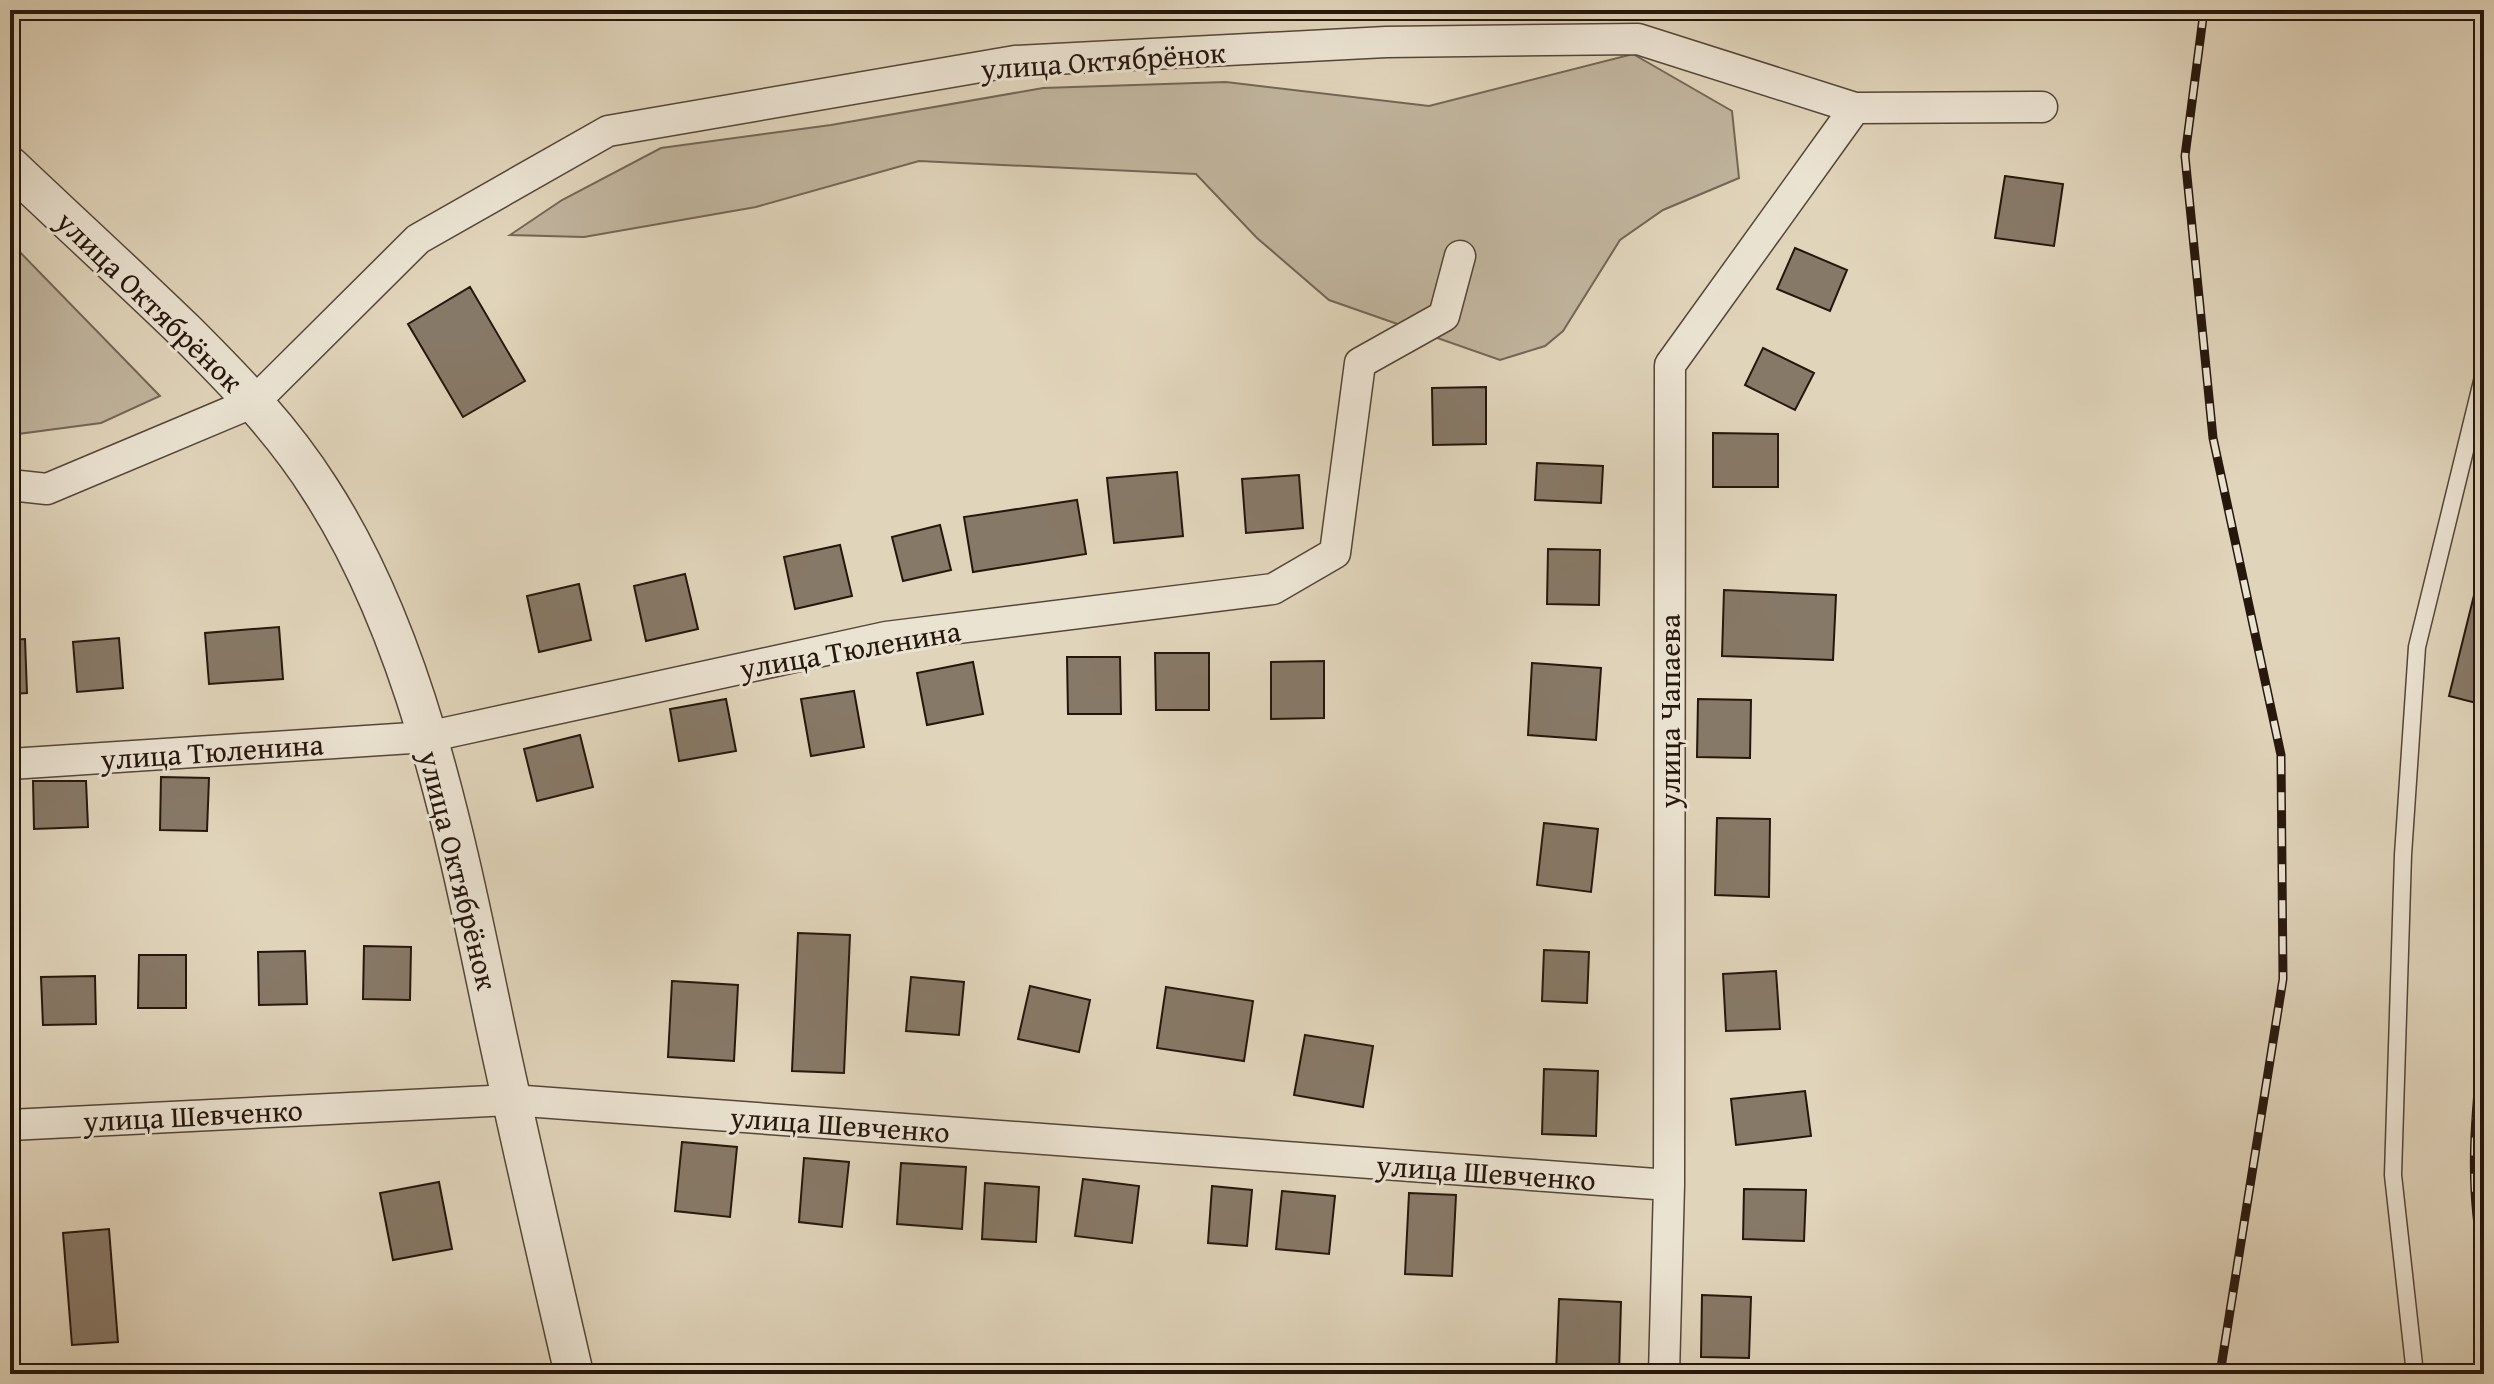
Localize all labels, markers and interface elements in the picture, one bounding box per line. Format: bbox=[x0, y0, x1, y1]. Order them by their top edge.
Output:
street label: улица Октябрёнок bbox=[978, 29, 1227, 91]
street label: улица Октябрёнок bbox=[46, 199, 254, 402]
street label: улица Тюленина bbox=[735, 608, 965, 690]
street label: улица Чапаева bbox=[1647, 613, 1691, 809]
street label: улица Тюленина bbox=[98, 721, 326, 781]
street label: улица Октябрёнок bbox=[408, 745, 510, 995]
street label: улица Шевченко bbox=[81, 1087, 304, 1143]
street label: улица Шевченко bbox=[728, 1094, 951, 1154]
street label: улица Шевченко bbox=[1374, 1142, 1597, 1202]

